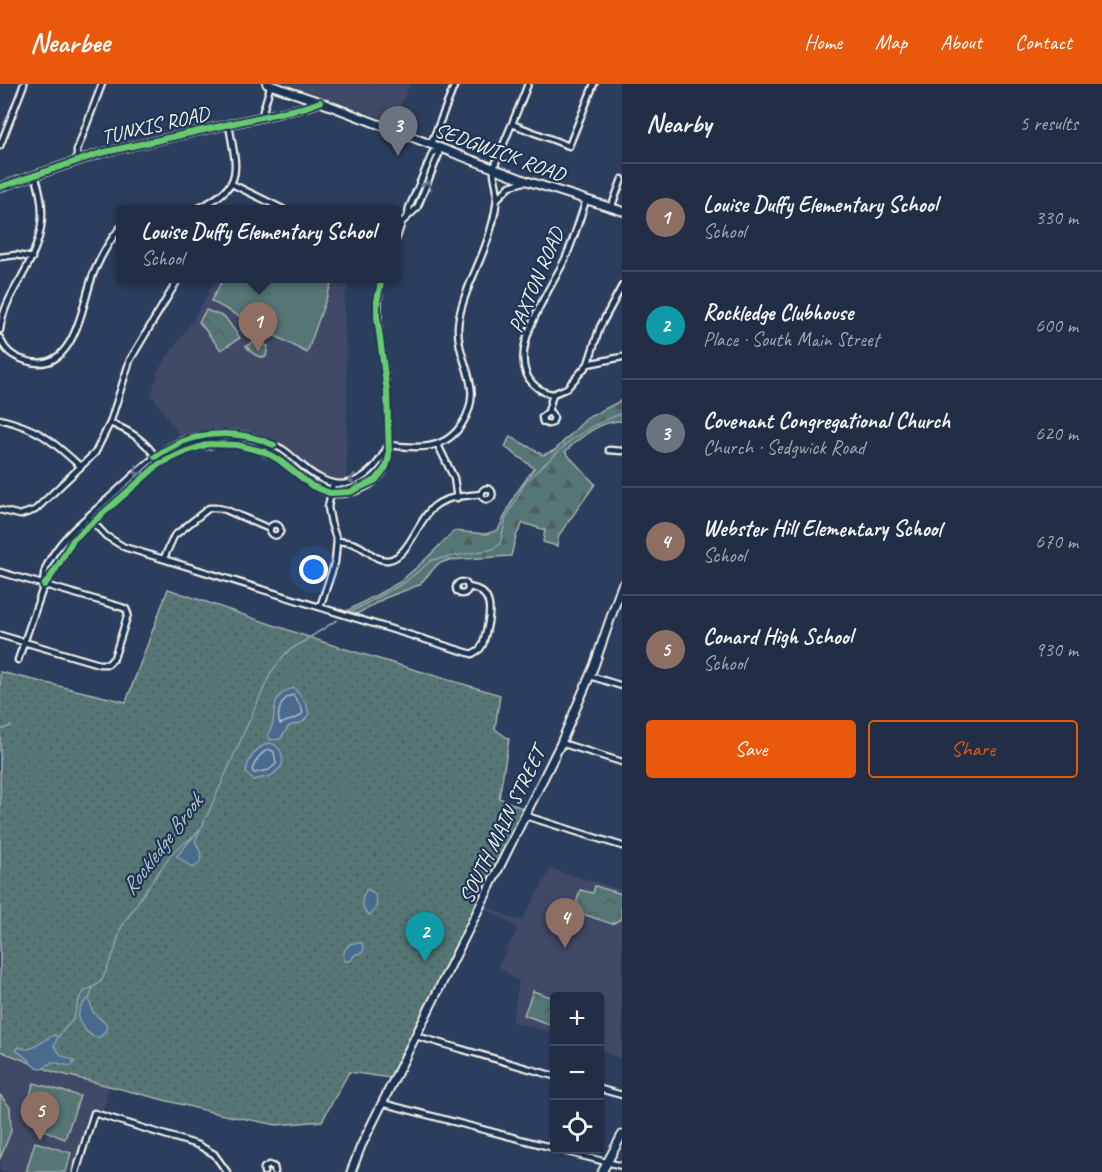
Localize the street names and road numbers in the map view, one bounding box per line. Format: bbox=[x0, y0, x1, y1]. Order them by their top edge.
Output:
street label: TUNXIS ROAD bbox=[99, 100, 213, 150]
street label: SEDGWICK ROAD bbox=[431, 116, 571, 188]
street label: PAXTON ROAD bbox=[502, 222, 570, 336]
street label: SOUTH MAIN STREET bbox=[453, 738, 553, 907]

